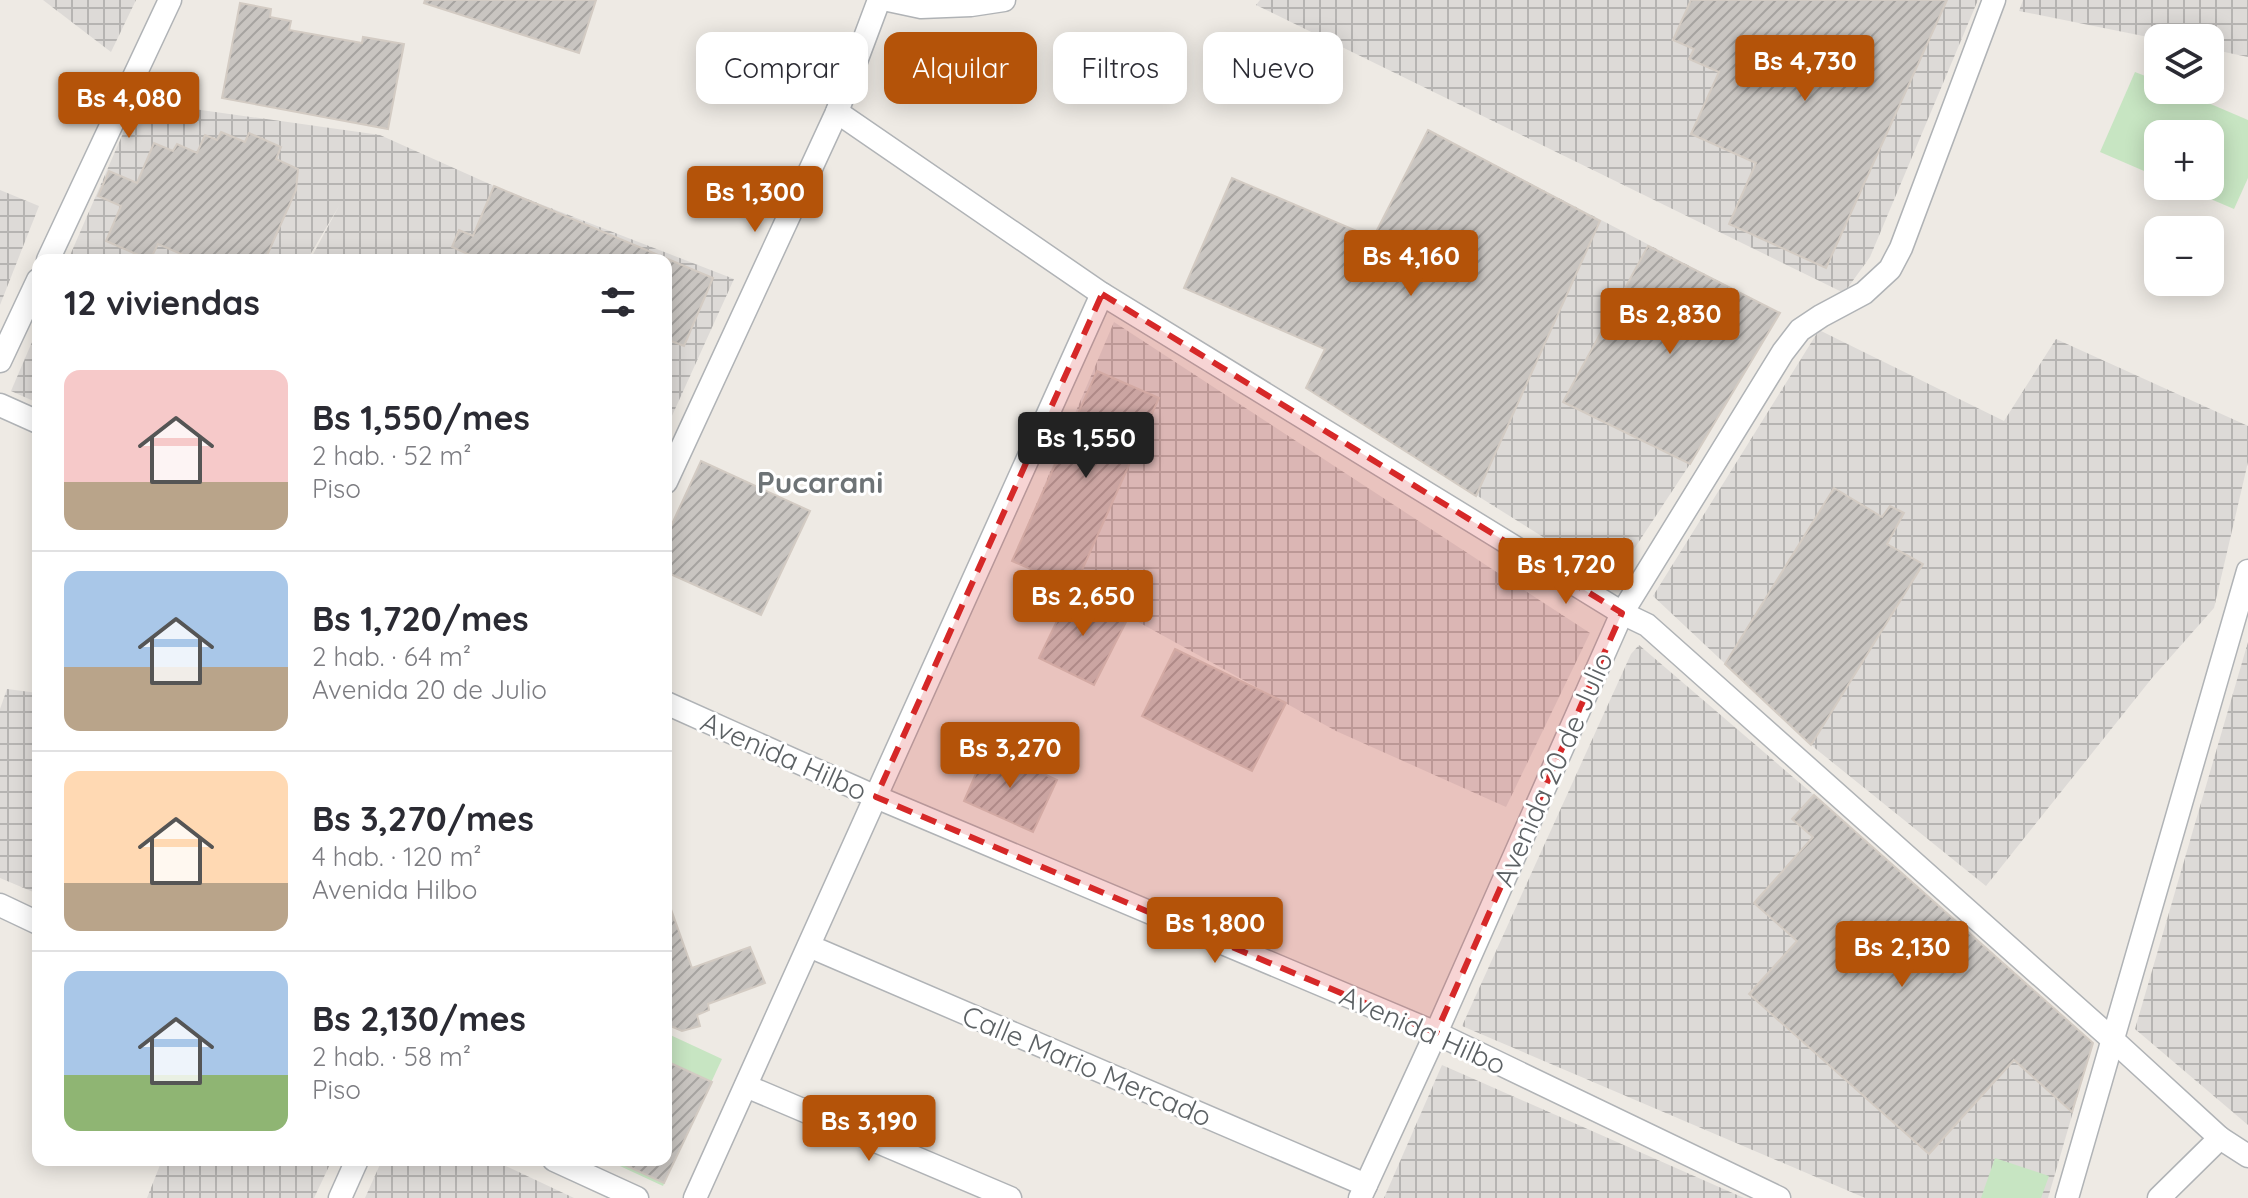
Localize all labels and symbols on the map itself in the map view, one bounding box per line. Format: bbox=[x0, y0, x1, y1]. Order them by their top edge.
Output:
pin: Bs 4,730 bbox=[1722, 35, 1888, 103]
pin: Bs 4,080 bbox=[46, 72, 212, 140]
pin: Bs 1,300 bbox=[672, 166, 838, 234]
pin: Bs 4,160 bbox=[1328, 230, 1494, 298]
pin: Bs 2,830 bbox=[1587, 288, 1753, 356]
pin: Bs 1,550 bbox=[1003, 412, 1169, 480]
district label: Pucarani bbox=[757, 463, 883, 501]
pin: Bs 1,720 bbox=[1483, 538, 1649, 606]
pin: Bs 2,650 bbox=[1000, 570, 1166, 638]
street label: Avenida 20 de Julio bbox=[1485, 646, 1620, 892]
street label: Avenida Hilbo bbox=[696, 703, 873, 808]
pin: Bs 3,270 bbox=[927, 722, 1093, 790]
pin: Bs 1,800 bbox=[1132, 897, 1298, 965]
pin: Bs 2,130 bbox=[1819, 921, 1985, 989]
street label: Avenida Hilbo bbox=[1335, 977, 1512, 1082]
street label: Calle Mario Mercado bbox=[957, 997, 1217, 1134]
pin: Bs 3,190 bbox=[786, 1095, 952, 1163]

